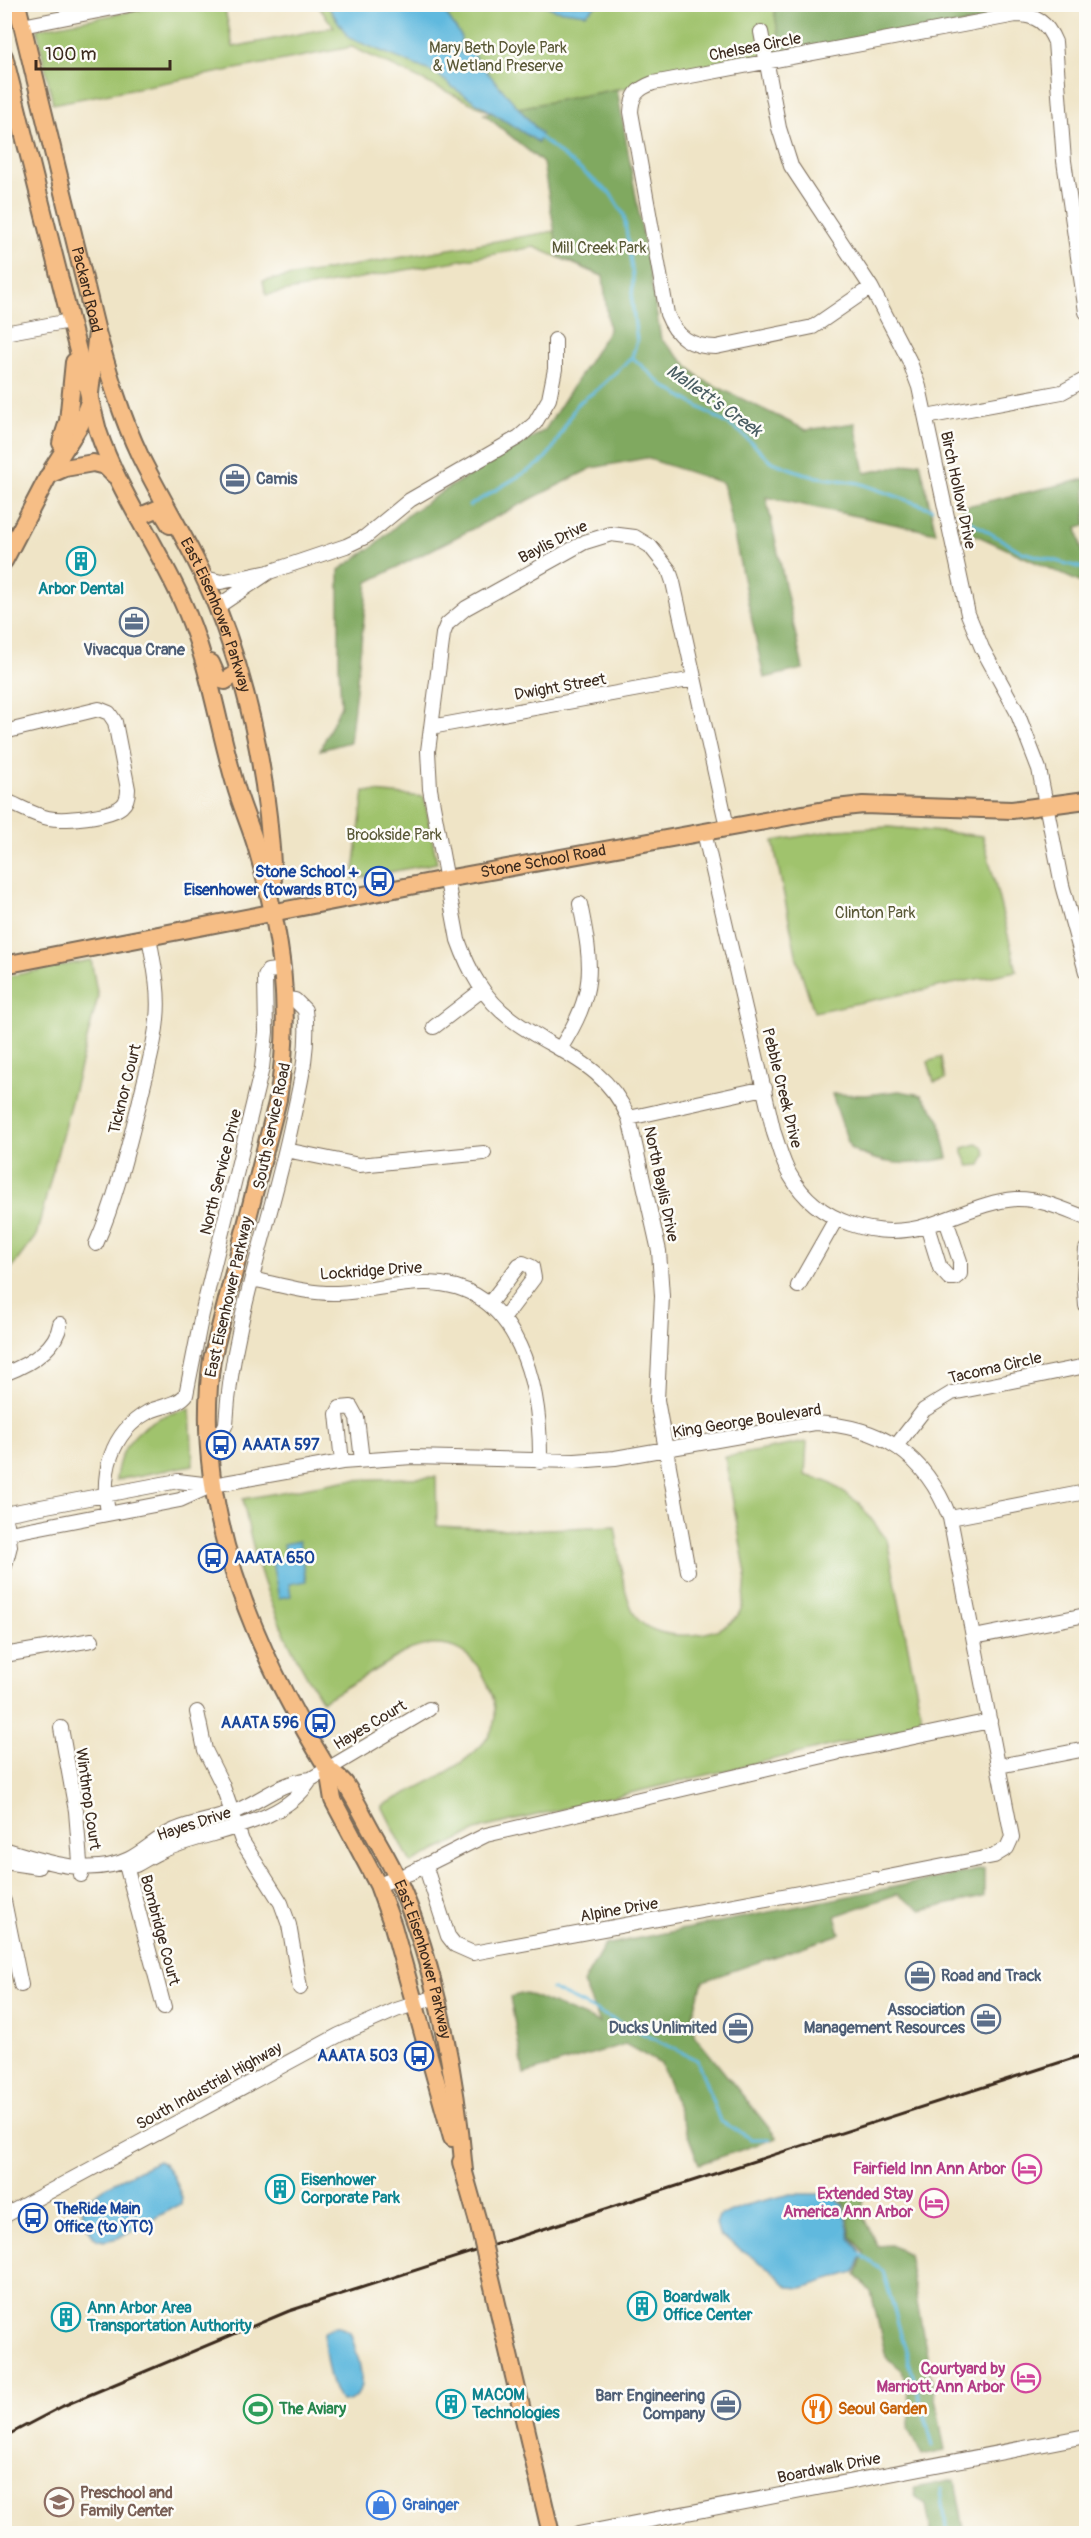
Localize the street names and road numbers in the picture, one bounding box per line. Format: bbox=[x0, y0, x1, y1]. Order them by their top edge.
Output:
street label: Chelsea Circle bbox=[707, 28, 803, 66]
street label: Packard Road bbox=[67, 245, 107, 335]
street label: Birch Hollow Drive bbox=[936, 429, 980, 551]
street label: Baylis Drive bbox=[515, 516, 591, 568]
street label: East Eisenhower Parkway bbox=[176, 534, 255, 695]
street label: Dwight Street bbox=[513, 669, 608, 705]
street label: Stone School Road bbox=[479, 840, 608, 883]
street label: Pebble Creek Drive bbox=[757, 1026, 807, 1150]
street label: Ticknor Court bbox=[104, 1041, 146, 1136]
street label: South Service Road bbox=[249, 1061, 295, 1191]
street label: North Service Drive bbox=[196, 1107, 246, 1237]
street label: North Baylis Drive bbox=[639, 1125, 683, 1244]
street label: East Eisenhower Parkway bbox=[201, 1214, 257, 1379]
street label: Lockridge Drive bbox=[319, 1257, 423, 1285]
street label: Tacoma Circle bbox=[946, 1348, 1044, 1388]
street label: King George Boulevard bbox=[671, 1399, 823, 1443]
street label: Hayes Court bbox=[330, 1695, 411, 1755]
street label: Winthrop Court bbox=[71, 1747, 105, 1852]
street label: Hayes Drive bbox=[154, 1803, 234, 1845]
street label: Bombridge Court bbox=[136, 1873, 185, 1988]
street label: East Eisenhower Parkway bbox=[389, 1877, 455, 2041]
street label: Alpine Drive bbox=[578, 1893, 660, 1927]
street label: South Industrial Highway bbox=[133, 2038, 285, 2134]
street label: Boardwalk Drive bbox=[776, 2448, 882, 2488]

